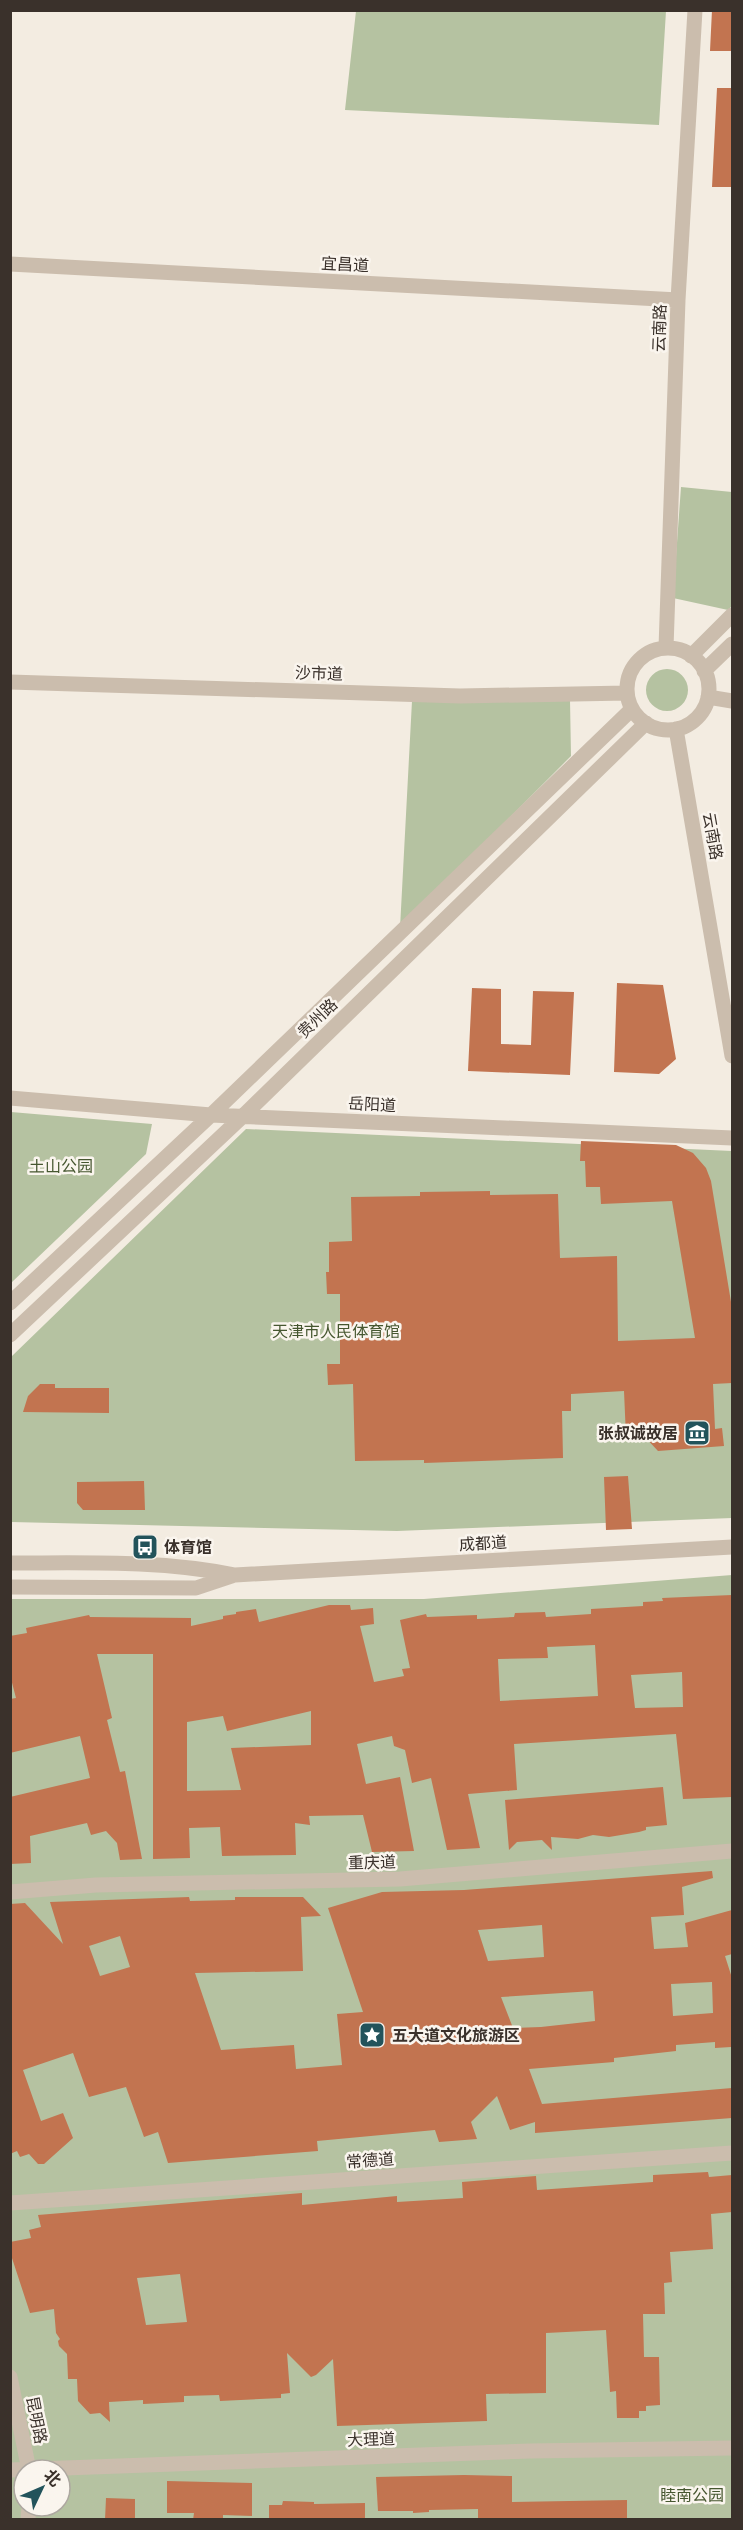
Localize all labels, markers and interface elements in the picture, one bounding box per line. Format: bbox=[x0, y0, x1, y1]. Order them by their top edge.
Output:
street label: 宜昌道 bbox=[321, 253, 369, 275]
street label: 云南路 bbox=[648, 304, 670, 352]
street label: 沙市道 bbox=[295, 662, 343, 684]
street label: 云南路 bbox=[699, 811, 727, 861]
street label: 贵州路 bbox=[293, 994, 341, 1042]
street label: 岳阳道 bbox=[348, 1093, 396, 1115]
park label: 土山公园 bbox=[29, 1156, 93, 1176]
park label: 天津市人民体育馆 bbox=[272, 1321, 400, 1341]
museum icon: 张叔诚故居 bbox=[682, 1418, 712, 1448]
place label: 张叔诚故居 bbox=[598, 1423, 678, 1443]
bus stop icon: 体育馆 bbox=[130, 1532, 160, 1562]
street label: 成都道 bbox=[459, 1532, 507, 1554]
place label: 体育馆 bbox=[164, 1537, 212, 1557]
street label: 重庆道 bbox=[348, 1852, 396, 1872]
place icon: 五大道文化旅游区 bbox=[357, 2020, 387, 2050]
place label: 五大道文化旅游区 bbox=[392, 2025, 520, 2045]
street label: 常德道 bbox=[345, 2148, 395, 2172]
street label: 昆明路 bbox=[23, 2395, 51, 2445]
street label: 大理道 bbox=[347, 2428, 395, 2450]
north arrow bbox=[12, 2458, 72, 2518]
text: 北 bbox=[40, 2465, 66, 2490]
park label: 睦南公园 bbox=[660, 2485, 724, 2505]

